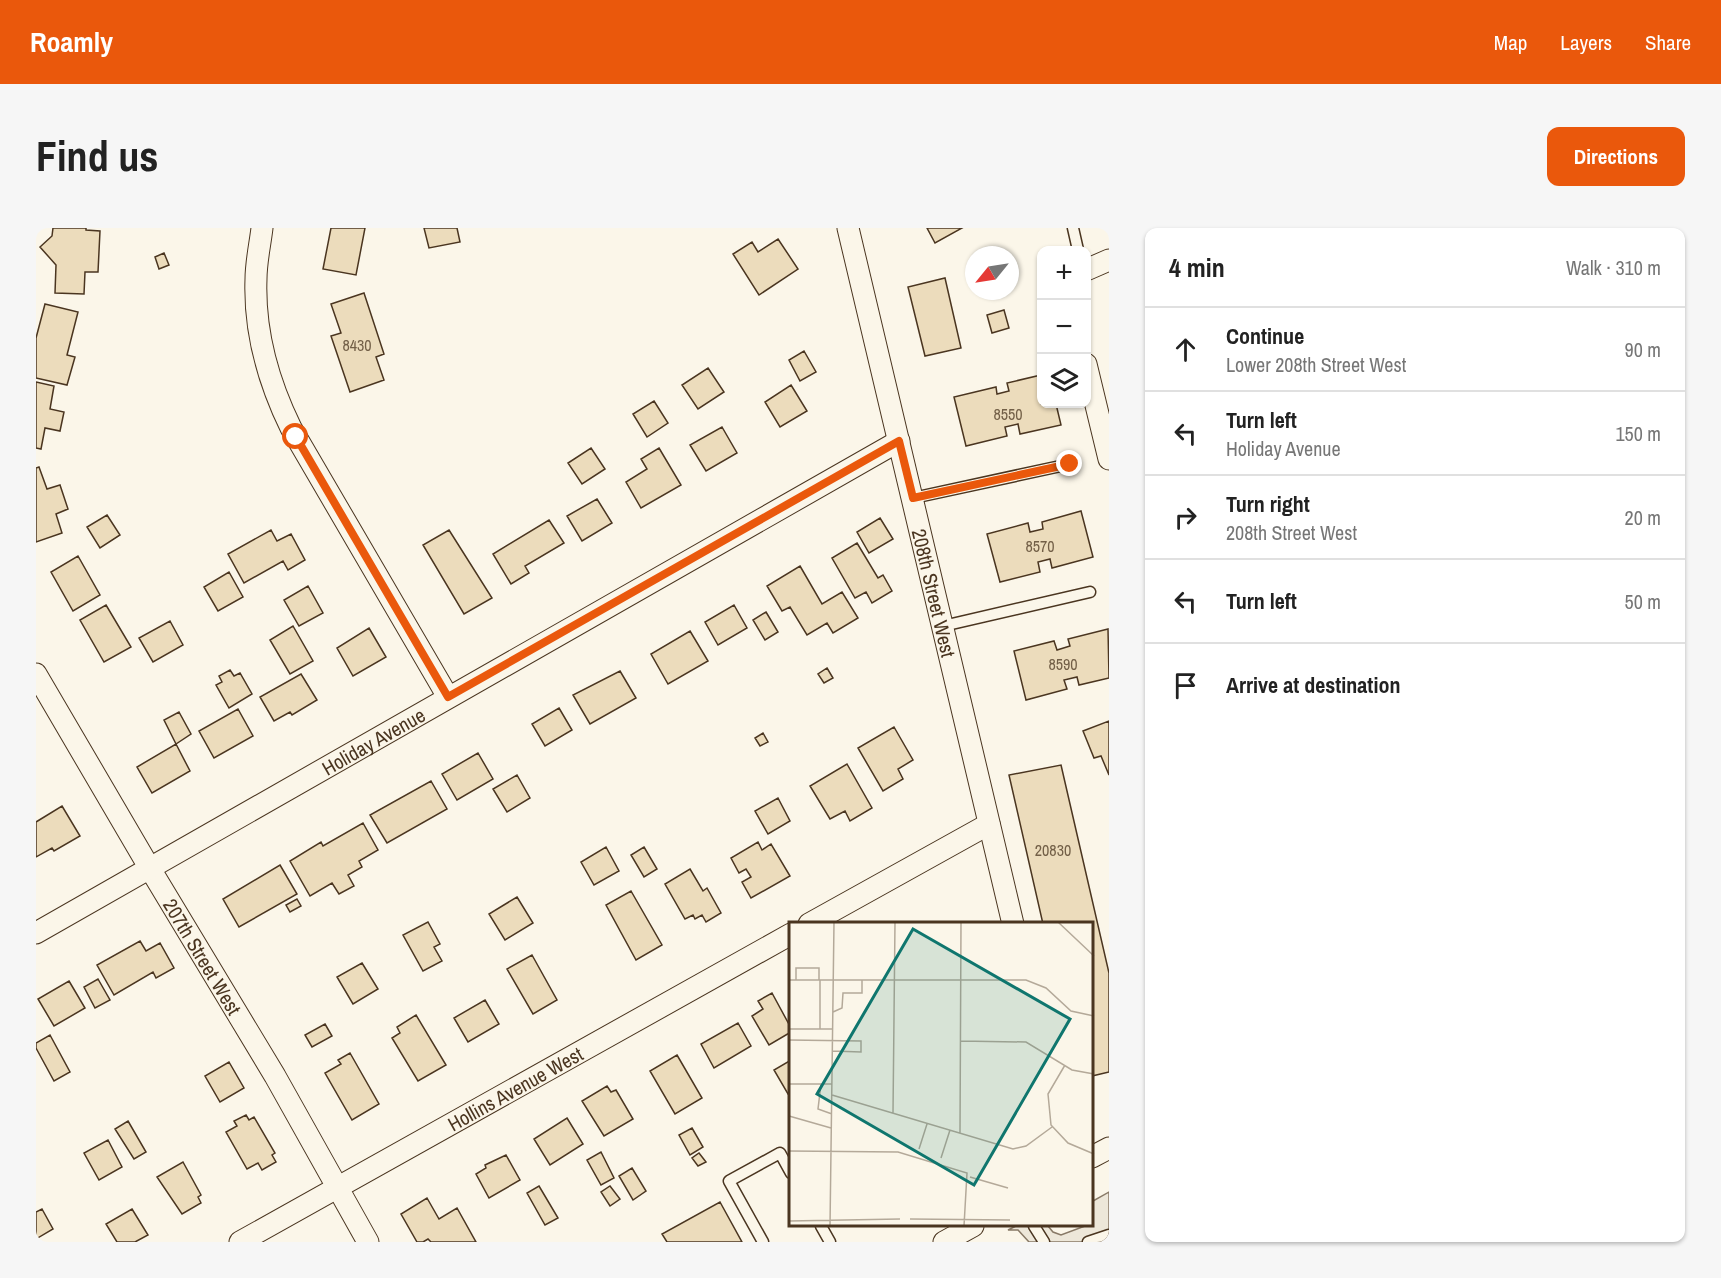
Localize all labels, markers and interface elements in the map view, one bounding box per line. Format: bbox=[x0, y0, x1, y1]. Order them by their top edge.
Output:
text: Roamly bbox=[30, 23, 113, 61]
text: Map bbox=[1494, 28, 1527, 57]
text: Layers bbox=[1560, 28, 1612, 57]
text: Share bbox=[1645, 28, 1691, 57]
button: Directions bbox=[1547, 127, 1685, 186]
text: Find us bbox=[36, 128, 158, 184]
north arrow bbox=[965, 246, 1019, 300]
map controls bbox=[1037, 246, 1091, 408]
button: + bbox=[1037, 246, 1091, 300]
text: 4 min bbox=[1169, 250, 1225, 285]
text: Walk · 310 m bbox=[1566, 254, 1661, 281]
button: − bbox=[1037, 300, 1091, 354]
text: Continue bbox=[1226, 321, 1304, 351]
icon: ahead bbox=[1169, 333, 1202, 366]
house number: 8430 bbox=[342, 334, 372, 356]
text: 90 m bbox=[1625, 336, 1661, 363]
text: Lower 208th Street West bbox=[1226, 351, 1406, 378]
button: layers bbox=[1037, 354, 1091, 408]
house number: 8550 bbox=[993, 403, 1023, 425]
text: Turn left bbox=[1226, 405, 1297, 435]
icon: left bbox=[1169, 417, 1202, 450]
text: 150 m bbox=[1615, 420, 1661, 447]
route start bbox=[282, 423, 308, 449]
text: Holiday Avenue bbox=[1226, 435, 1341, 462]
route end bbox=[1056, 450, 1082, 476]
text: Turn right bbox=[1226, 489, 1310, 519]
icon: right bbox=[1169, 501, 1202, 534]
text: 20 m bbox=[1625, 504, 1661, 531]
text: 208th Street West bbox=[1226, 519, 1357, 546]
street label: 208th Street West bbox=[906, 526, 963, 660]
house number: 8570 bbox=[1025, 535, 1055, 557]
icon: left bbox=[1169, 585, 1202, 618]
text: Turn left bbox=[1226, 586, 1297, 616]
text: 50 m bbox=[1625, 588, 1661, 615]
house number: 8590 bbox=[1048, 653, 1078, 675]
icon: arrive bbox=[1169, 669, 1202, 702]
text: Arrive at destination bbox=[1226, 670, 1400, 700]
street label: Holiday Avenue bbox=[317, 701, 430, 781]
house number: 20830 bbox=[1035, 839, 1071, 861]
street label: 207th Street West bbox=[157, 893, 249, 1020]
inset map bbox=[789, 922, 1094, 1227]
street label: Hollins Avenue West bbox=[443, 1040, 588, 1137]

